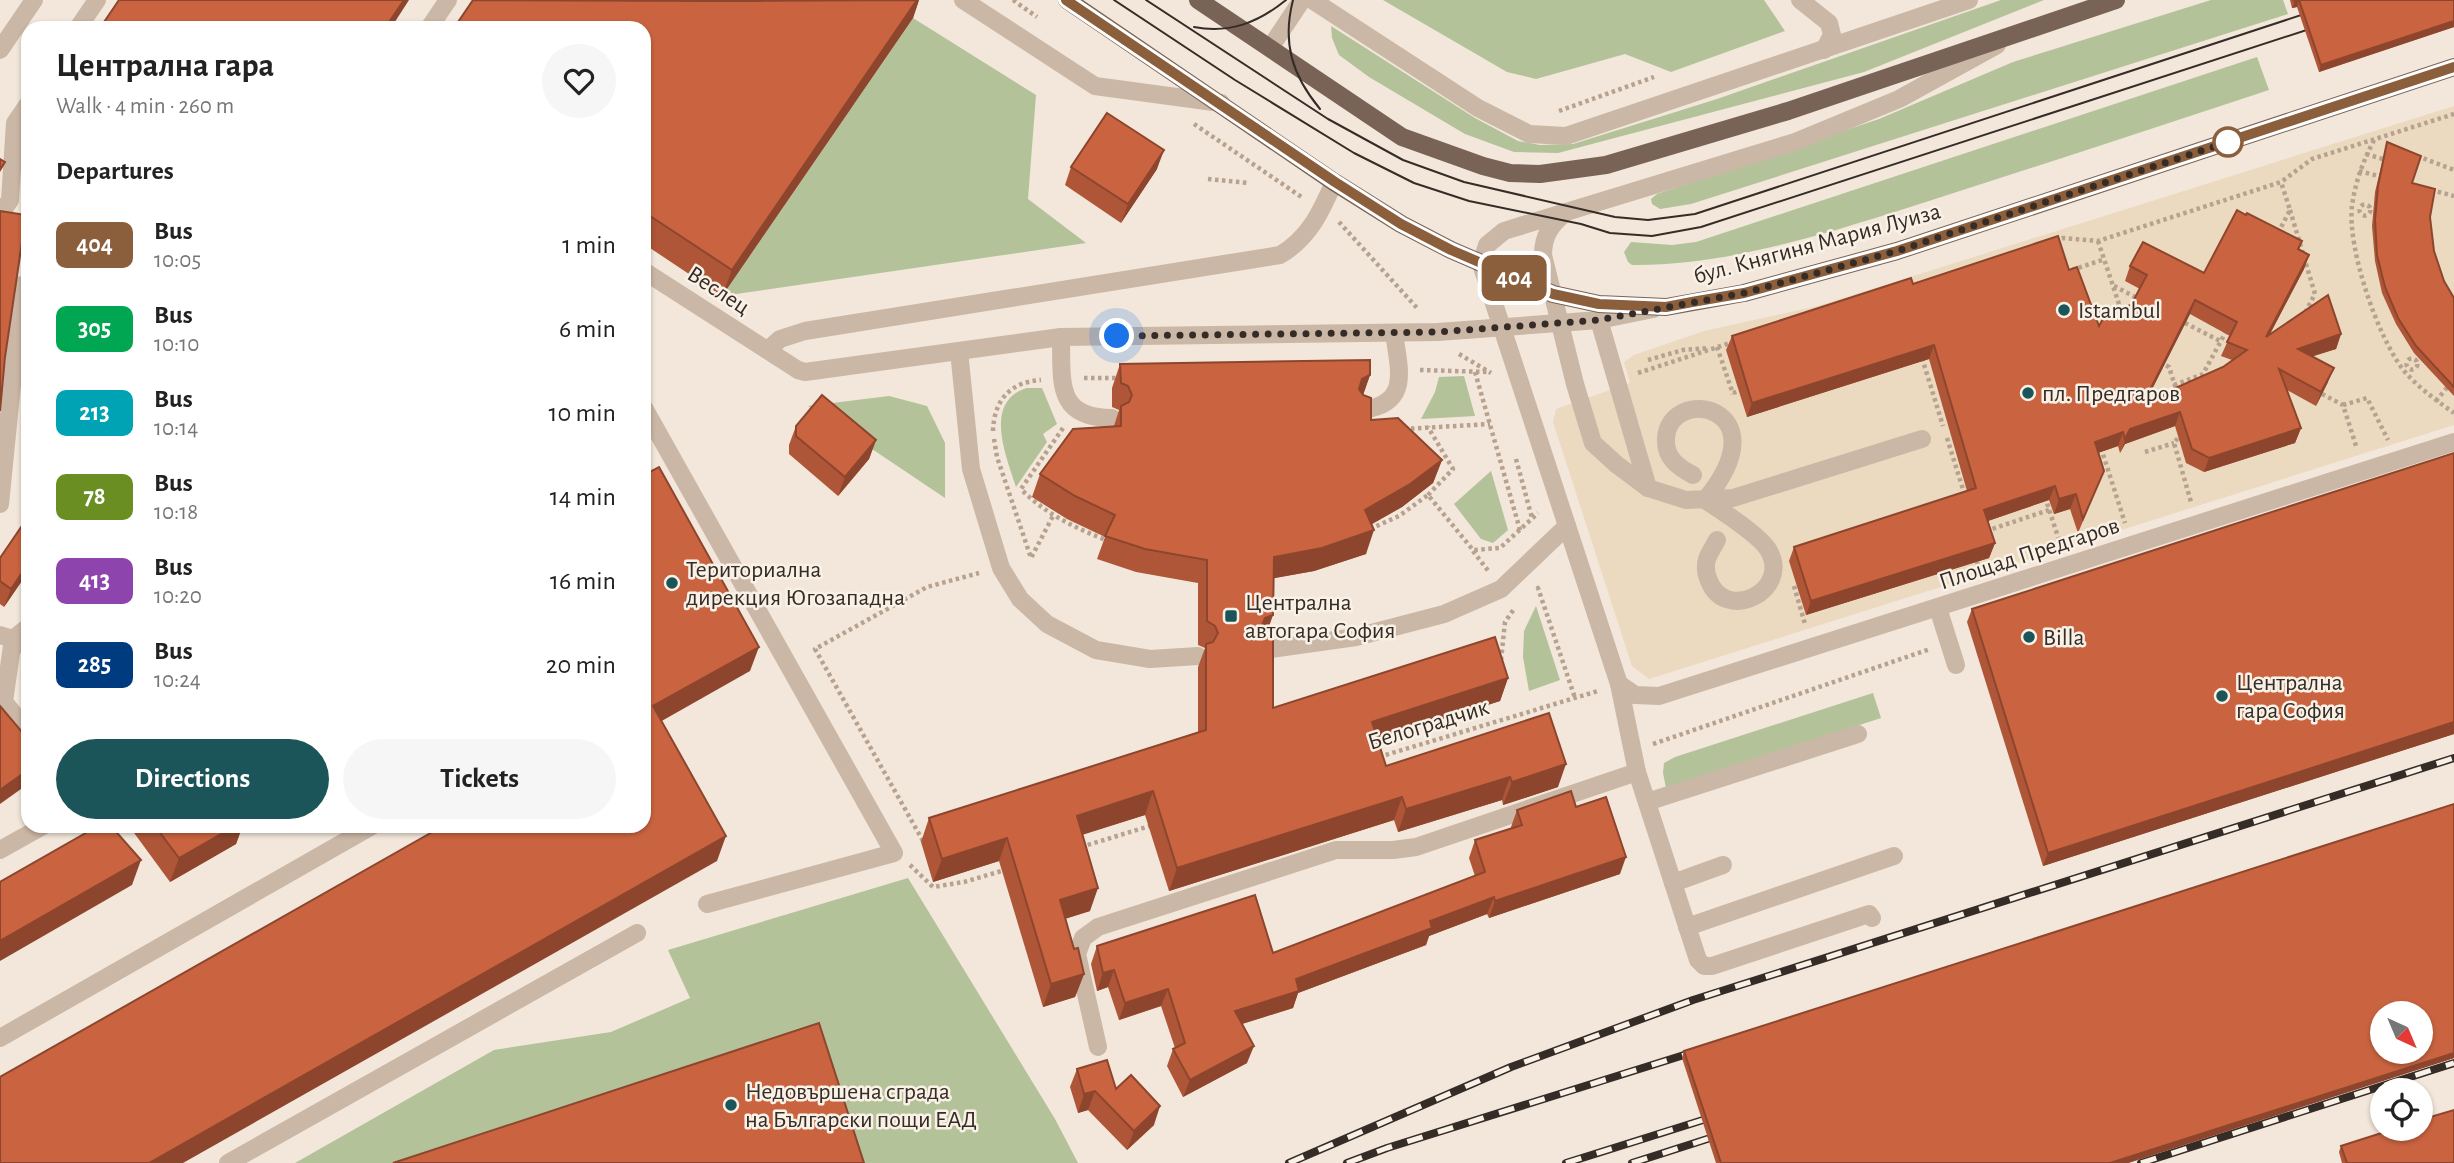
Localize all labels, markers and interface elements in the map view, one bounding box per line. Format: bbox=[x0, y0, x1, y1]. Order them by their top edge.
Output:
button: heart bbox=[542, 44, 616, 118]
text: Централна гара bbox=[56, 50, 274, 83]
text: Walk · 4 min · 260 m bbox=[56, 95, 234, 118]
unlabelled marker bbox=[2213, 127, 2243, 157]
text: Departures bbox=[56, 158, 174, 184]
street label: бул. Княгиня Мария Луиза bbox=[1691, 199, 1943, 289]
text: Bus bbox=[154, 218, 193, 244]
text: 1 min bbox=[562, 232, 616, 258]
text: 404 bbox=[76, 233, 113, 257]
text: 10:05 bbox=[154, 249, 201, 272]
line badge: 404 bbox=[1474, 255, 1554, 301]
street label: Веслец bbox=[683, 262, 754, 320]
text: 404 bbox=[1496, 266, 1532, 290]
place label: Istambul bbox=[2078, 299, 2161, 323]
text: Bus bbox=[154, 302, 193, 328]
marker: Istambul bbox=[2056, 302, 2072, 318]
text: 6 min bbox=[559, 316, 616, 342]
text: 305 bbox=[78, 317, 111, 341]
your location bbox=[1099, 318, 1134, 353]
text: 10:10 bbox=[154, 333, 199, 356]
place label: пл. Предгаров bbox=[2042, 382, 2180, 406]
marker: пл. Предгаров bbox=[2020, 385, 2036, 401]
text: Bus bbox=[154, 386, 193, 412]
text: 10 min bbox=[549, 400, 616, 426]
text: 213 bbox=[79, 401, 110, 425]
text: 10:14 bbox=[154, 417, 198, 440]
text: Bus bbox=[154, 470, 193, 496]
text: 14 min bbox=[550, 484, 616, 510]
text: 78 bbox=[83, 485, 106, 509]
text: 10:18 bbox=[154, 501, 198, 524]
street label: Площад Предгаров bbox=[1936, 513, 2122, 594]
text: Bus bbox=[154, 554, 193, 580]
place label: Териториална дирекция Югозападна bbox=[686, 558, 905, 610]
text: 16 min bbox=[550, 568, 616, 594]
text: 413 bbox=[79, 569, 110, 593]
marker: Териториална дирекция Югозападна bbox=[664, 575, 680, 591]
text: 10:20 bbox=[154, 585, 202, 608]
place label: Централна автогара София bbox=[1245, 591, 1396, 643]
marker: Централна автогара София bbox=[1223, 608, 1239, 624]
place label: Billa bbox=[2043, 626, 2085, 650]
marker: Billa bbox=[2021, 629, 2037, 645]
text: Bus bbox=[154, 638, 193, 664]
text: 20 min bbox=[546, 652, 616, 678]
text: 285 bbox=[78, 653, 111, 677]
text: 10:24 bbox=[154, 669, 201, 692]
place label: Централна гара София bbox=[2236, 671, 2345, 723]
marker: Централна гара София bbox=[2214, 688, 2230, 704]
street label: Белоградчик bbox=[1365, 695, 1492, 755]
button: Directions bbox=[56, 739, 329, 819]
button: Tickets bbox=[343, 739, 616, 819]
north arrow bbox=[2370, 1001, 2432, 1064]
map controls bbox=[2370, 1001, 2433, 1141]
button: locate bbox=[2370, 1078, 2433, 1141]
place label: Недовършена сграда на Български пощи ЕАД bbox=[745, 1080, 977, 1132]
marker: Недовършена сграда на Български пощи ЕАД bbox=[723, 1097, 739, 1113]

